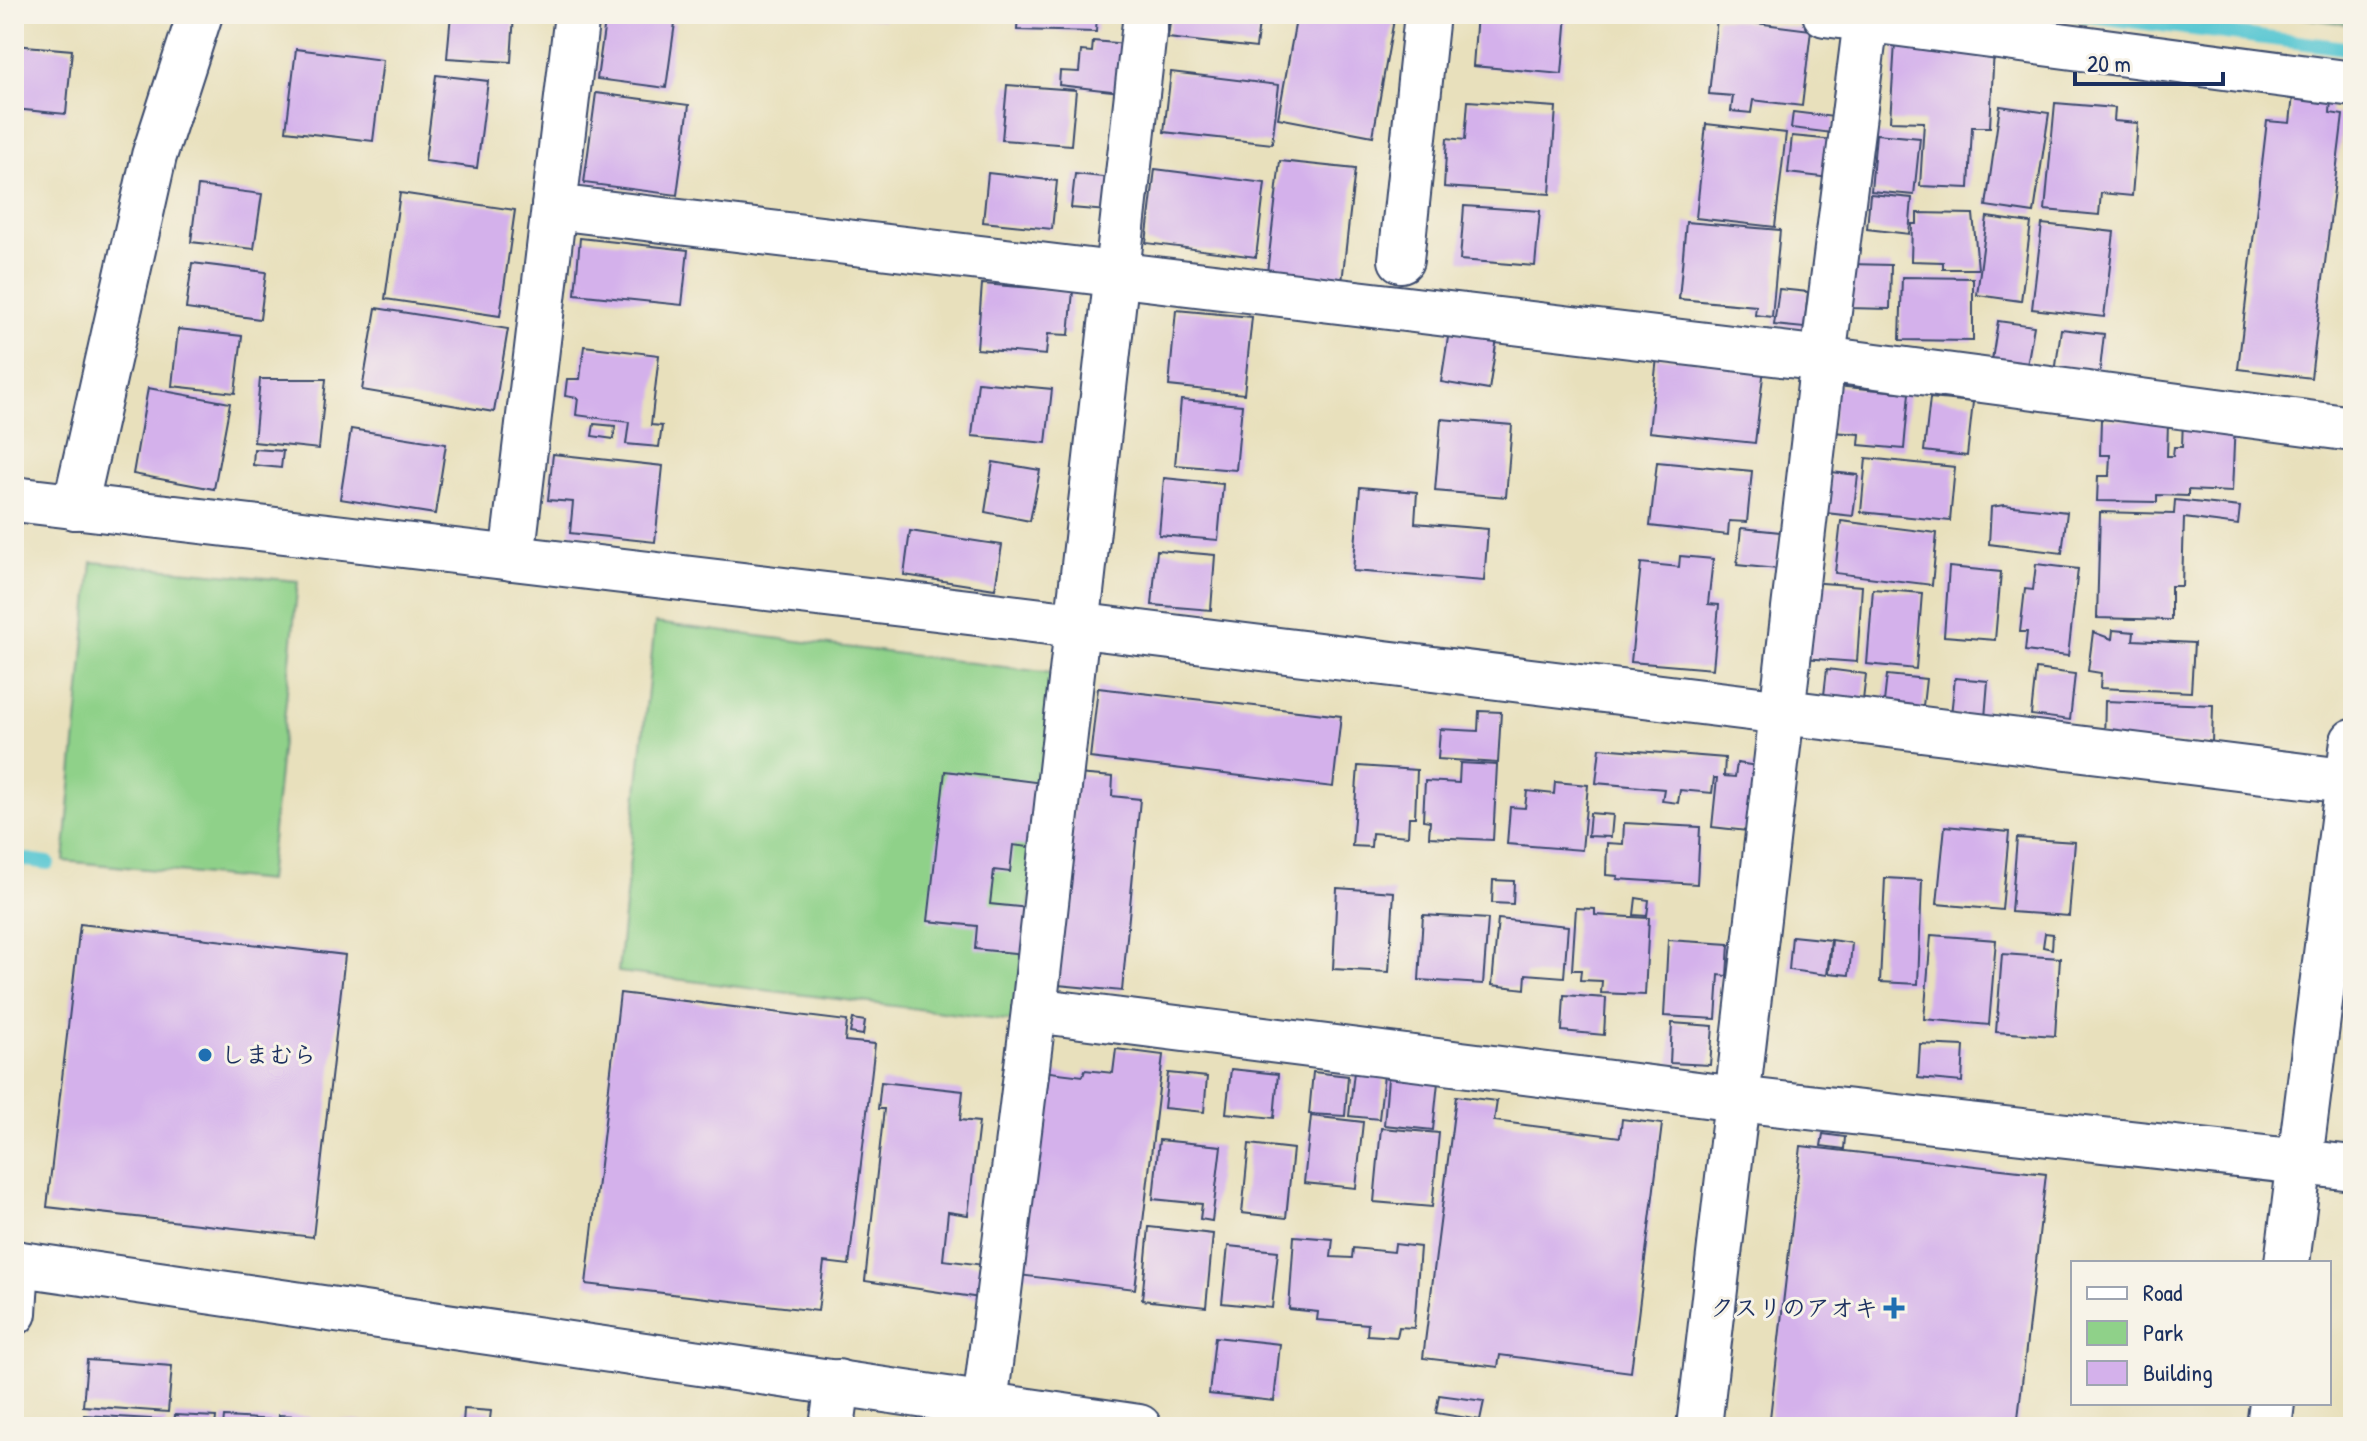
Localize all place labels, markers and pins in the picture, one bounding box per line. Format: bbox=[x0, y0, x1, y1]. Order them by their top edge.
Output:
place label: しまむら bbox=[221, 1038, 317, 1070]
marker: しまむら bbox=[196, 1046, 214, 1064]
place label: クスリのアオキ bbox=[1710, 1291, 1878, 1323]
marker: クスリのアオキ bbox=[1885, 1299, 1903, 1317]

